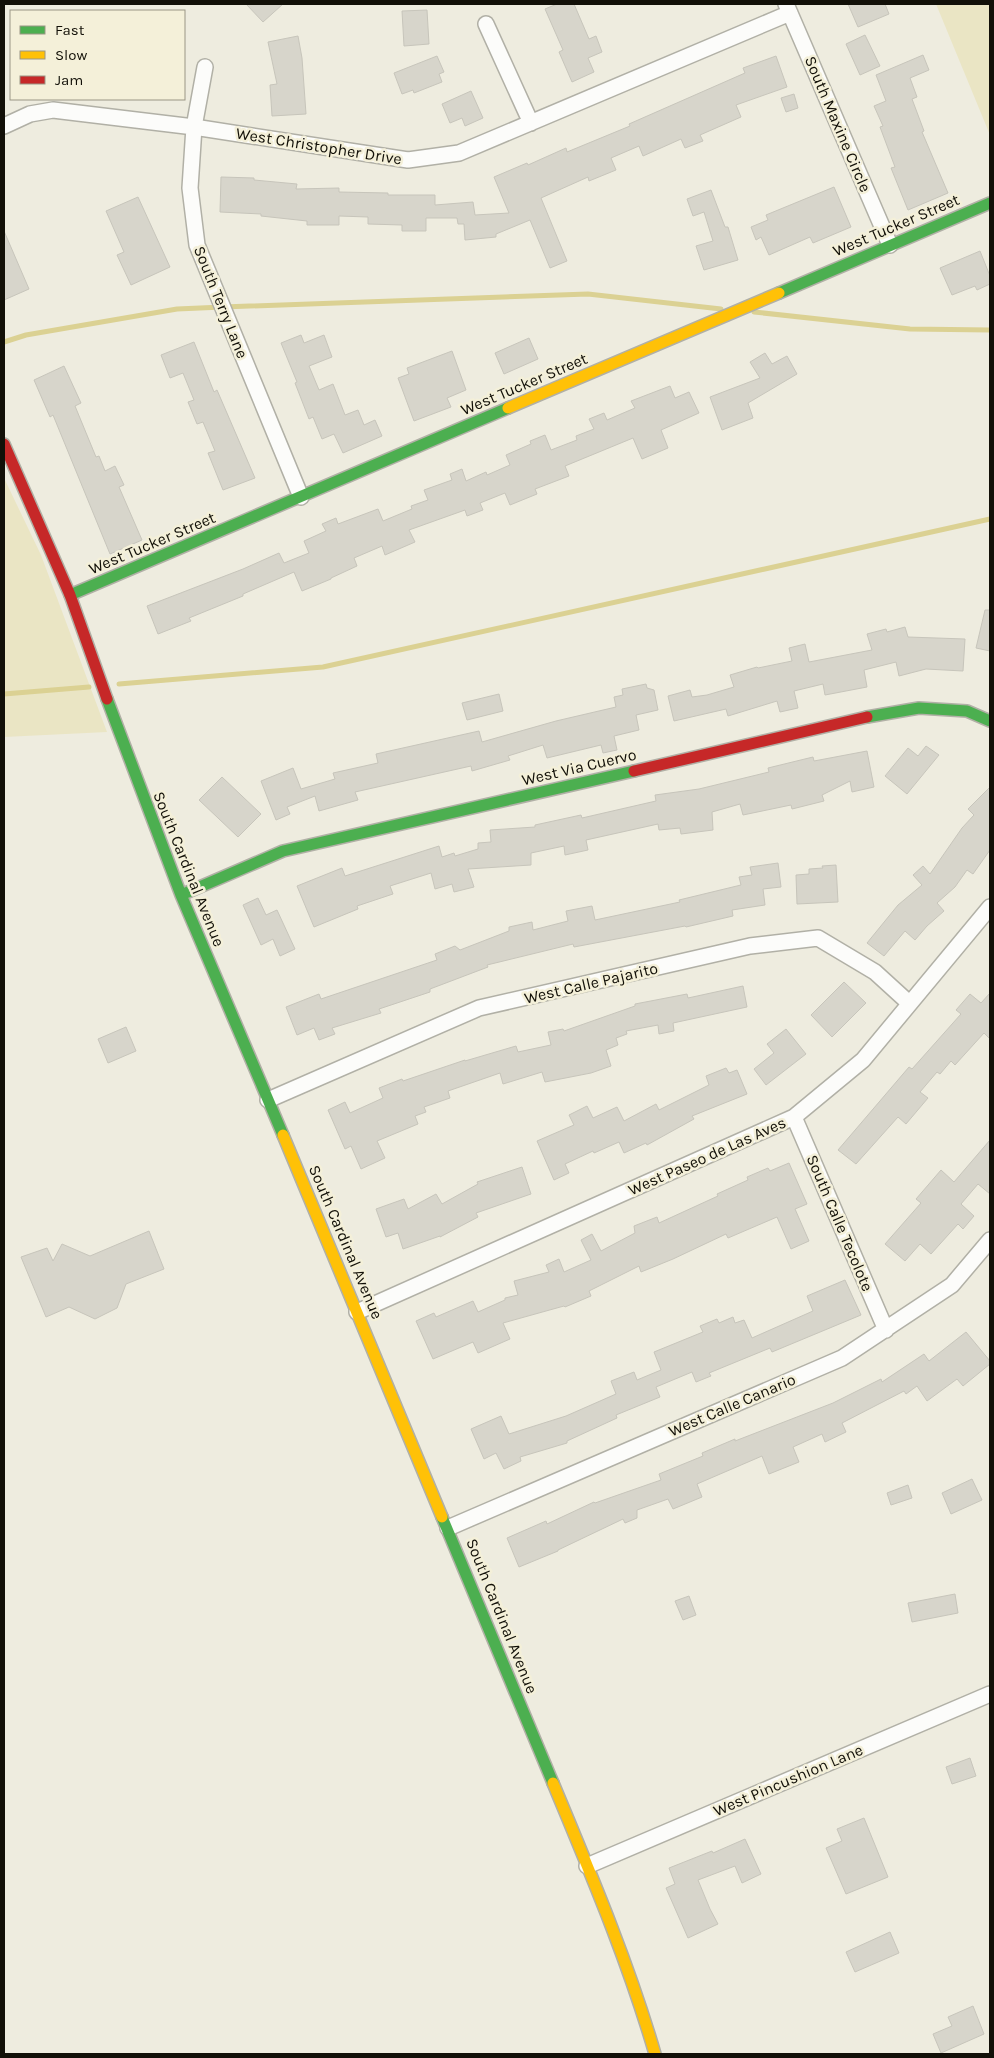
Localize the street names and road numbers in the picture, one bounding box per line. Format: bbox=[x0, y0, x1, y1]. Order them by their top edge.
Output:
street label: South Maxine Circle bbox=[801, 53, 875, 195]
street label: West Christopher Drive bbox=[235, 124, 403, 168]
street label: West Tucker Street bbox=[830, 190, 962, 260]
street label: South Terry Lane bbox=[190, 243, 252, 361]
street label: West Tucker Street bbox=[458, 349, 590, 419]
street label: West Tucker Street bbox=[86, 508, 218, 578]
street label: West Via Cuervo bbox=[520, 745, 638, 789]
street label: South Cardinal Avenue bbox=[149, 789, 229, 949]
street label: West Calle Pajarito bbox=[522, 958, 660, 1008]
street label: West Paseo de Las Aves bbox=[625, 1113, 789, 1199]
street label: South Calle Tecolote bbox=[803, 1152, 877, 1294]
street label: South Cardinal Avenue bbox=[305, 1162, 387, 1322]
street label: West Calle Canario bbox=[666, 1370, 798, 1440]
street label: South Cardinal Avenue bbox=[462, 1536, 542, 1696]
street label: West Pincushion Lane bbox=[710, 1740, 866, 1820]

